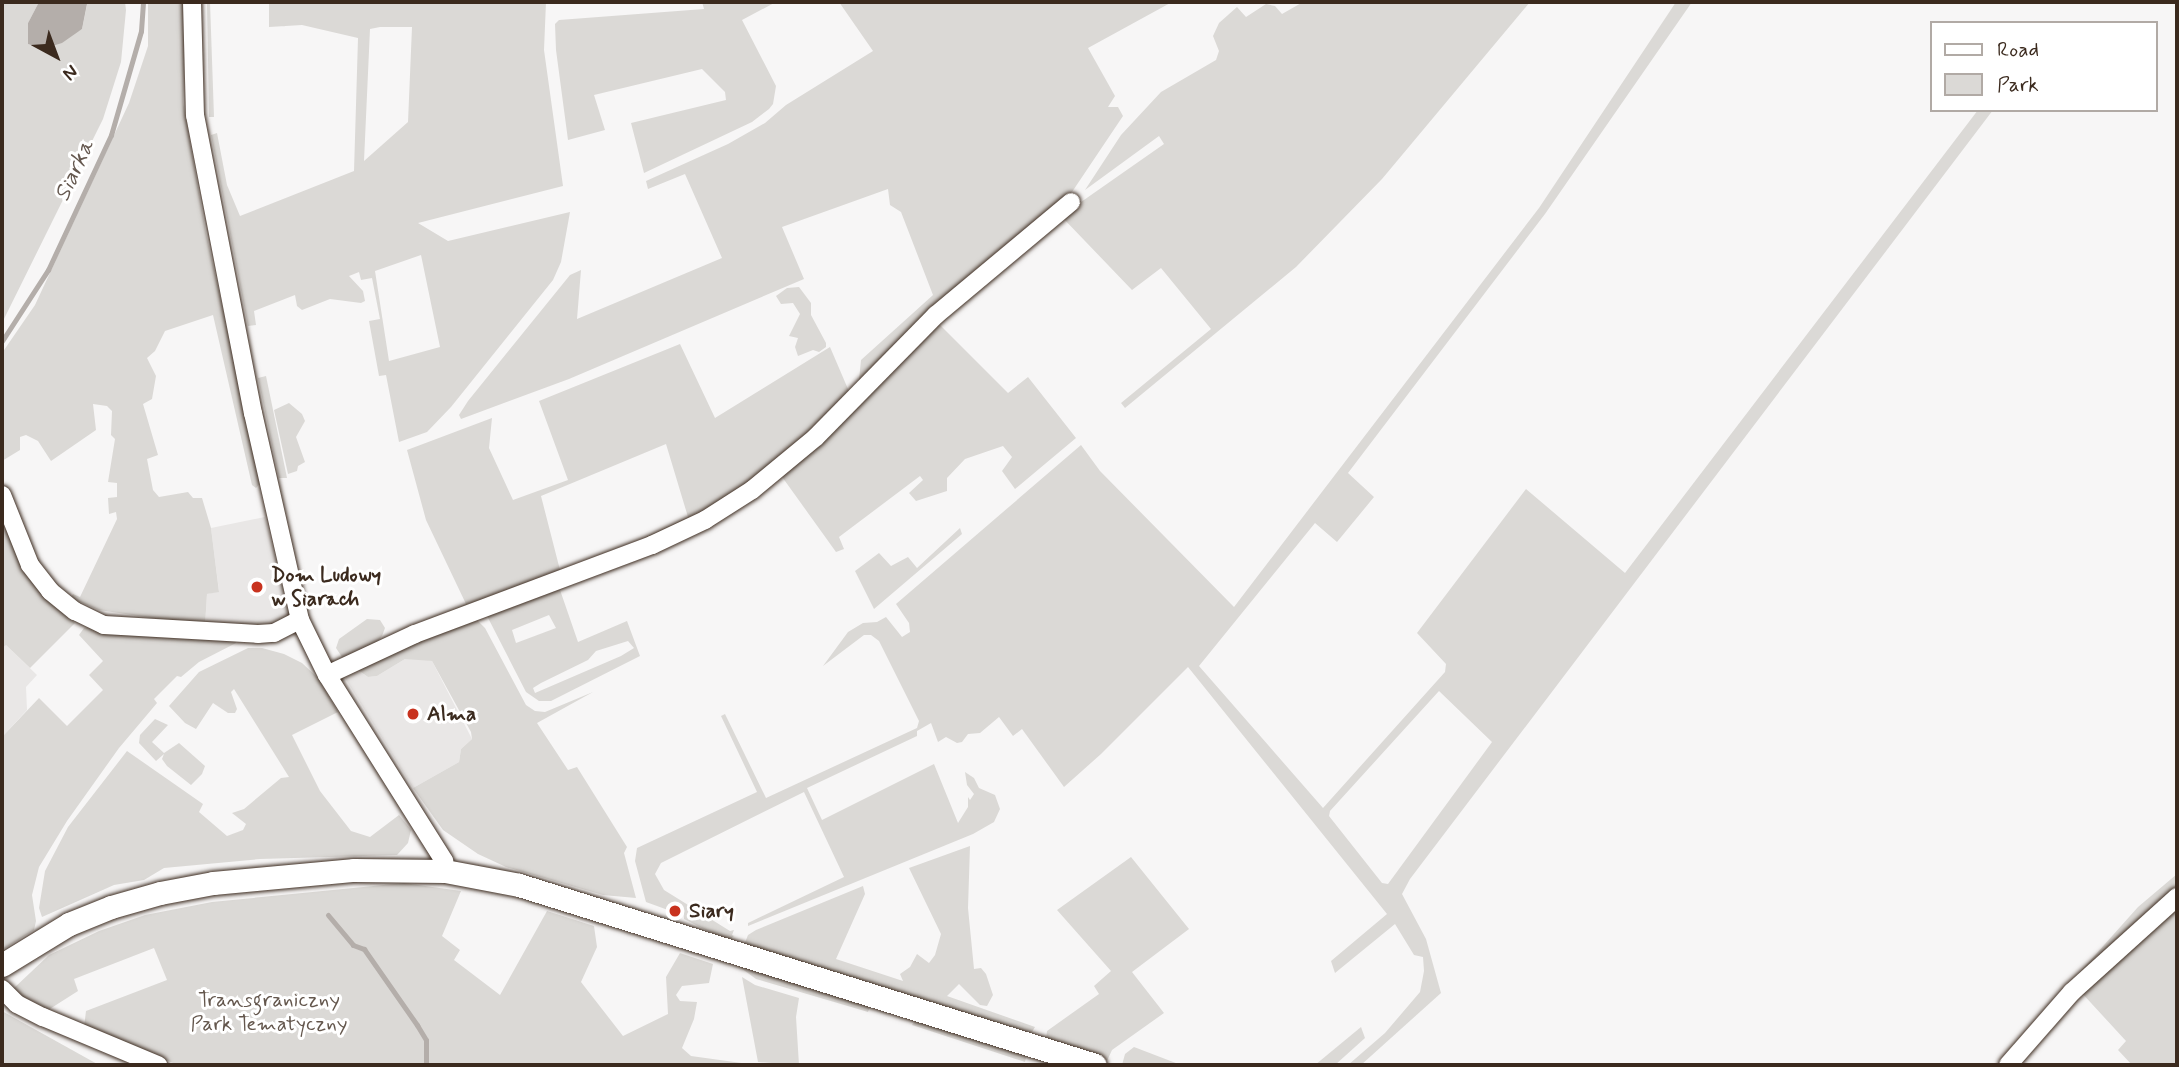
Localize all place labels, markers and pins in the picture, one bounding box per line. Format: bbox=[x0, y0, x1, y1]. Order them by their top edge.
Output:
place label: Dom Ludowy w Siarach bbox=[271, 562, 388, 612]
marker: Dom Ludowy w Siarach bbox=[249, 579, 265, 595]
place label: Alma bbox=[427, 701, 476, 727]
marker: Alma bbox=[405, 706, 421, 722]
place label: Siary bbox=[689, 898, 734, 924]
marker: Siary bbox=[667, 903, 683, 919]

